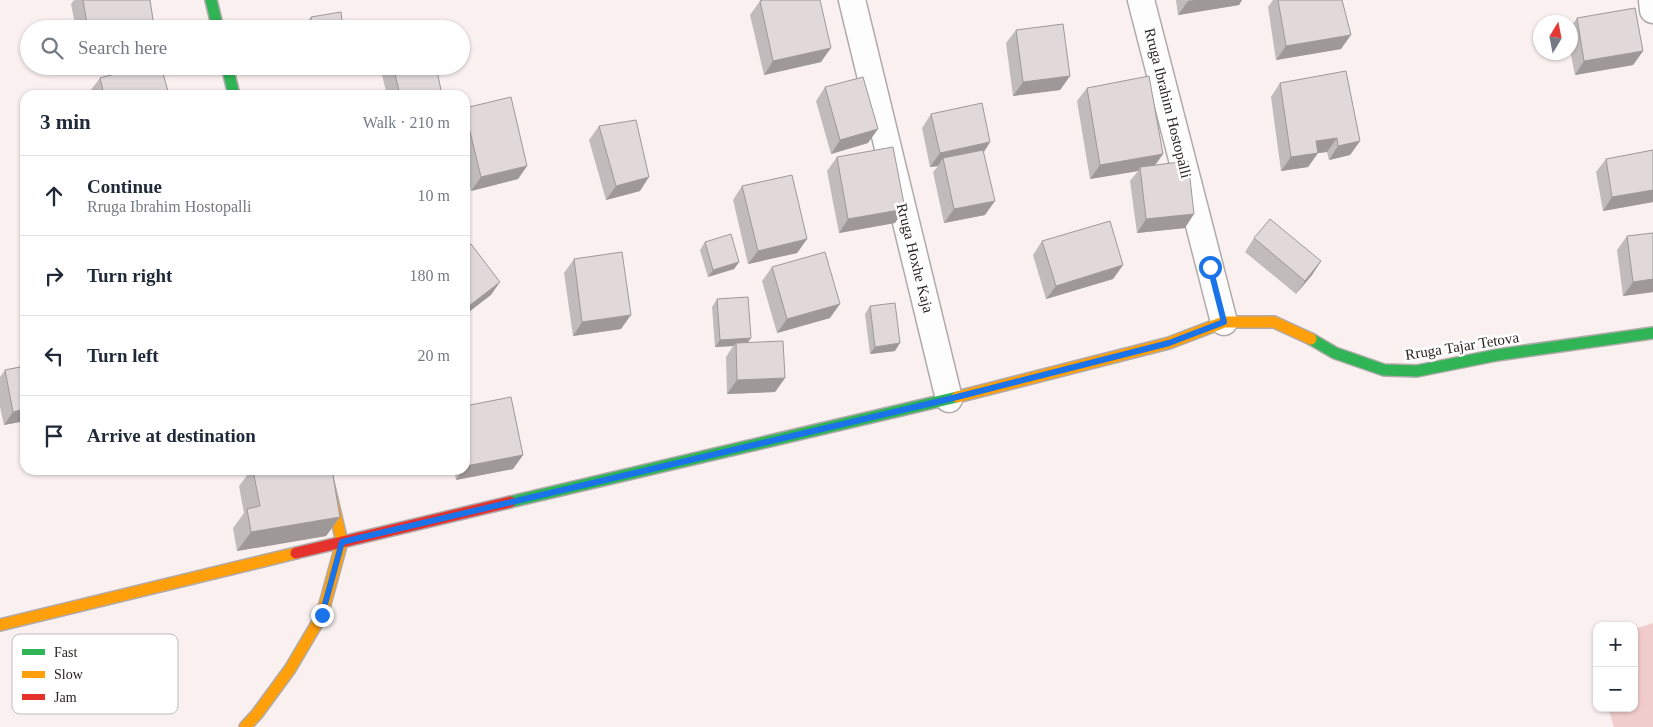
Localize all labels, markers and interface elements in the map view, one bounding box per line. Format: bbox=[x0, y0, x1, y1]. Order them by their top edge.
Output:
north arrow bbox=[1533, 15, 1578, 60]
search box bbox=[20, 20, 470, 75]
street label: Rruga Ibrahim Hostopalli bbox=[1142, 26, 1194, 180]
icon: search bbox=[38, 34, 66, 62]
text: Search here bbox=[78, 37, 167, 58]
text: 3 min bbox=[40, 110, 91, 134]
text: Walk · 210 m bbox=[363, 114, 450, 131]
text: Continue bbox=[87, 176, 162, 197]
icon: ahead bbox=[40, 182, 68, 210]
text: 10 m bbox=[418, 187, 450, 204]
text: Rruga Ibrahim Hostopalli bbox=[87, 198, 251, 215]
street label: Rruga Hoxhe Kaja bbox=[894, 202, 936, 315]
route start bbox=[1199, 256, 1222, 279]
icon: right bbox=[40, 262, 68, 290]
text: Turn right bbox=[87, 265, 172, 286]
text: 180 m bbox=[410, 267, 450, 284]
street label: Rruga Tajar Tetova bbox=[1404, 329, 1520, 363]
icon: left bbox=[40, 342, 68, 370]
text: Turn left bbox=[87, 345, 159, 366]
text: 20 m bbox=[418, 347, 450, 364]
icon: arrive bbox=[40, 422, 68, 450]
text: Arrive at destination bbox=[87, 425, 256, 446]
route end bbox=[311, 604, 334, 627]
map controls bbox=[1593, 622, 1638, 712]
button: + bbox=[1593, 622, 1638, 667]
legend bbox=[12, 634, 178, 714]
text: Fast bbox=[54, 645, 77, 660]
text: Slow bbox=[54, 667, 84, 682]
button: − bbox=[1593, 667, 1638, 712]
text: Jam bbox=[54, 690, 77, 705]

